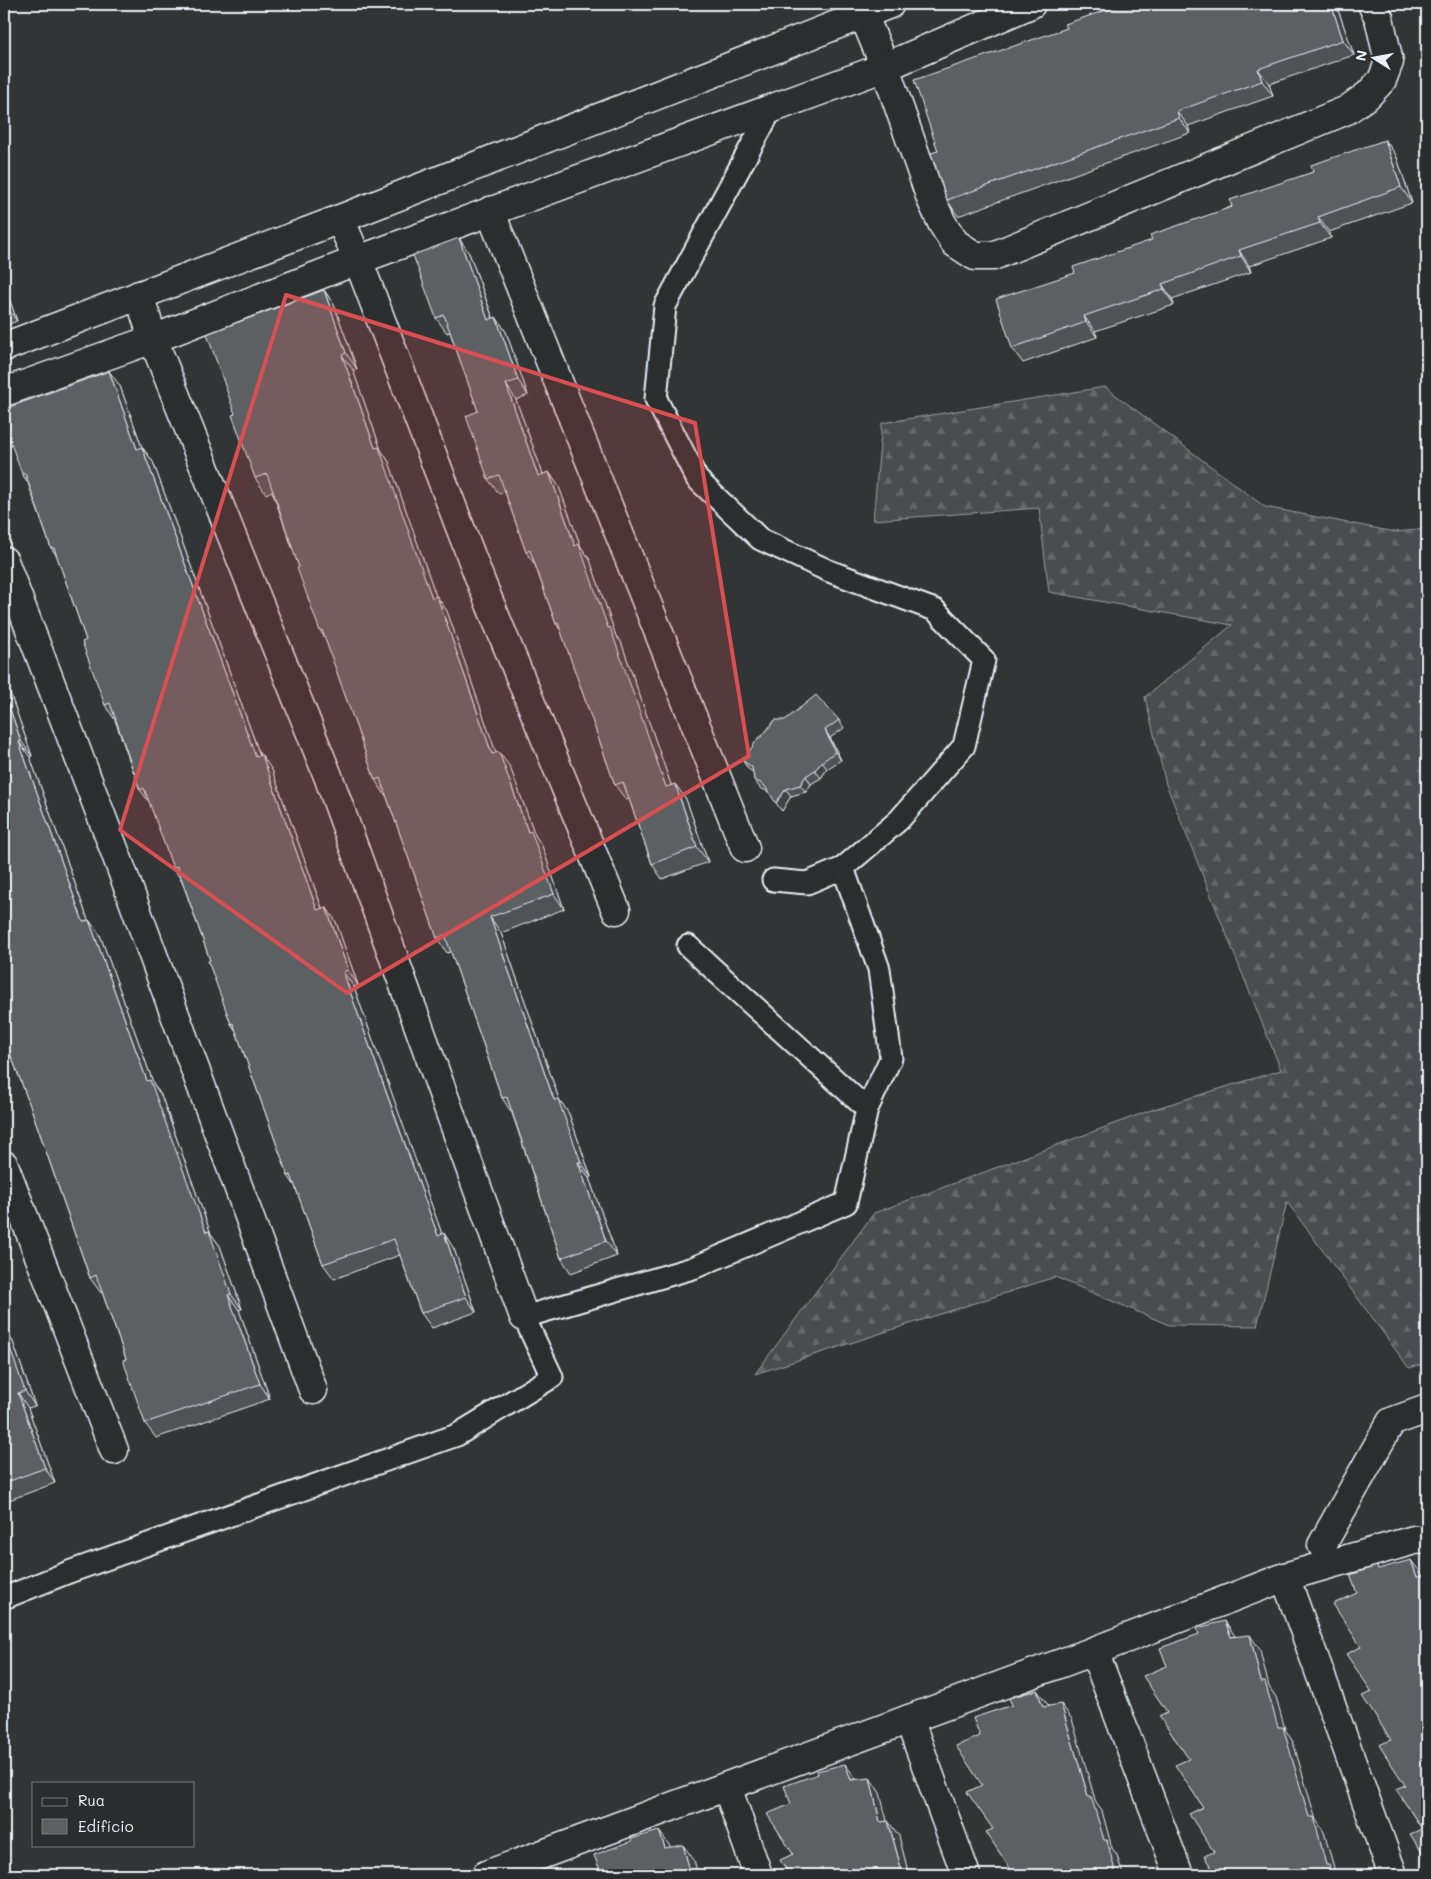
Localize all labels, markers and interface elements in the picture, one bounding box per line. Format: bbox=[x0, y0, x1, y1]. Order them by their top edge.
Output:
north arrow bbox=[1348, 32, 1398, 82]
text: N bbox=[1350, 48, 1371, 62]
legend bbox=[32, 1782, 195, 1846]
text: Rua bbox=[78, 1790, 105, 1810]
text: Edifício bbox=[78, 1816, 134, 1836]

